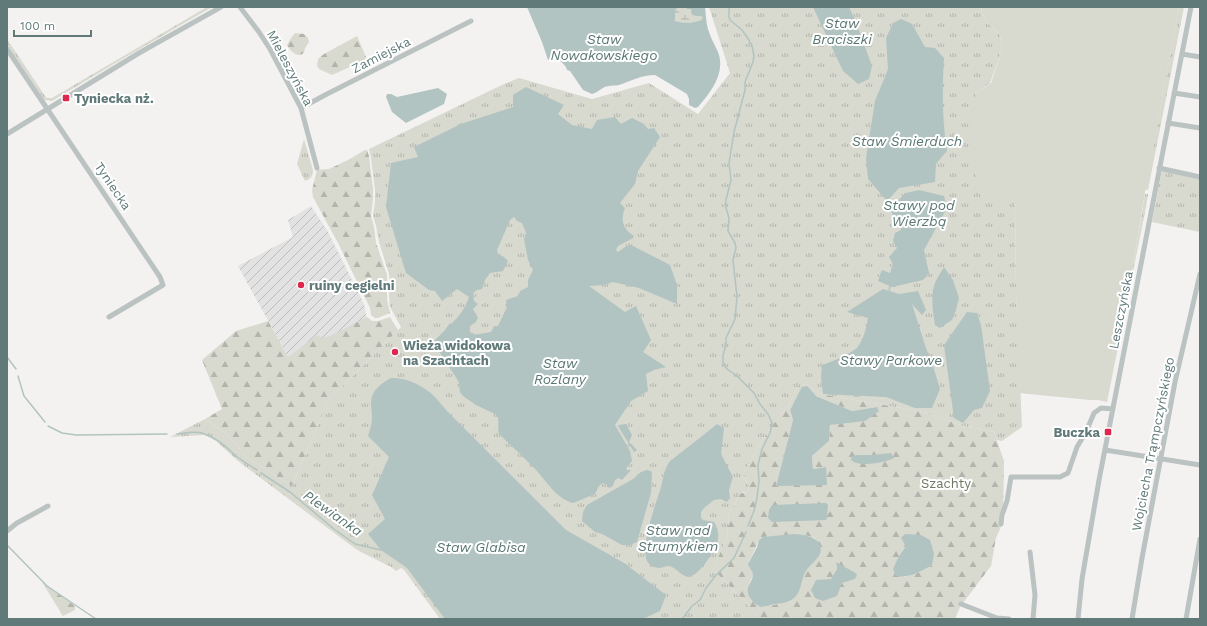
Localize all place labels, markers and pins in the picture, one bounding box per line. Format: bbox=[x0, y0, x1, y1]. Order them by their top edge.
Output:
place label: Tyniecka nż. bbox=[74, 91, 154, 106]
marker: Tyniecka nż. bbox=[61, 93, 71, 103]
place label: ruiny cegielni bbox=[309, 278, 395, 293]
marker: ruiny cegielni bbox=[296, 280, 306, 290]
place label: Wieża widokowa na Szachtach bbox=[403, 338, 511, 368]
marker: Wieża widokowa na Szachtach bbox=[390, 347, 400, 357]
place label: Buczka bbox=[1053, 425, 1100, 440]
marker: Buczka bbox=[1103, 427, 1113, 437]

